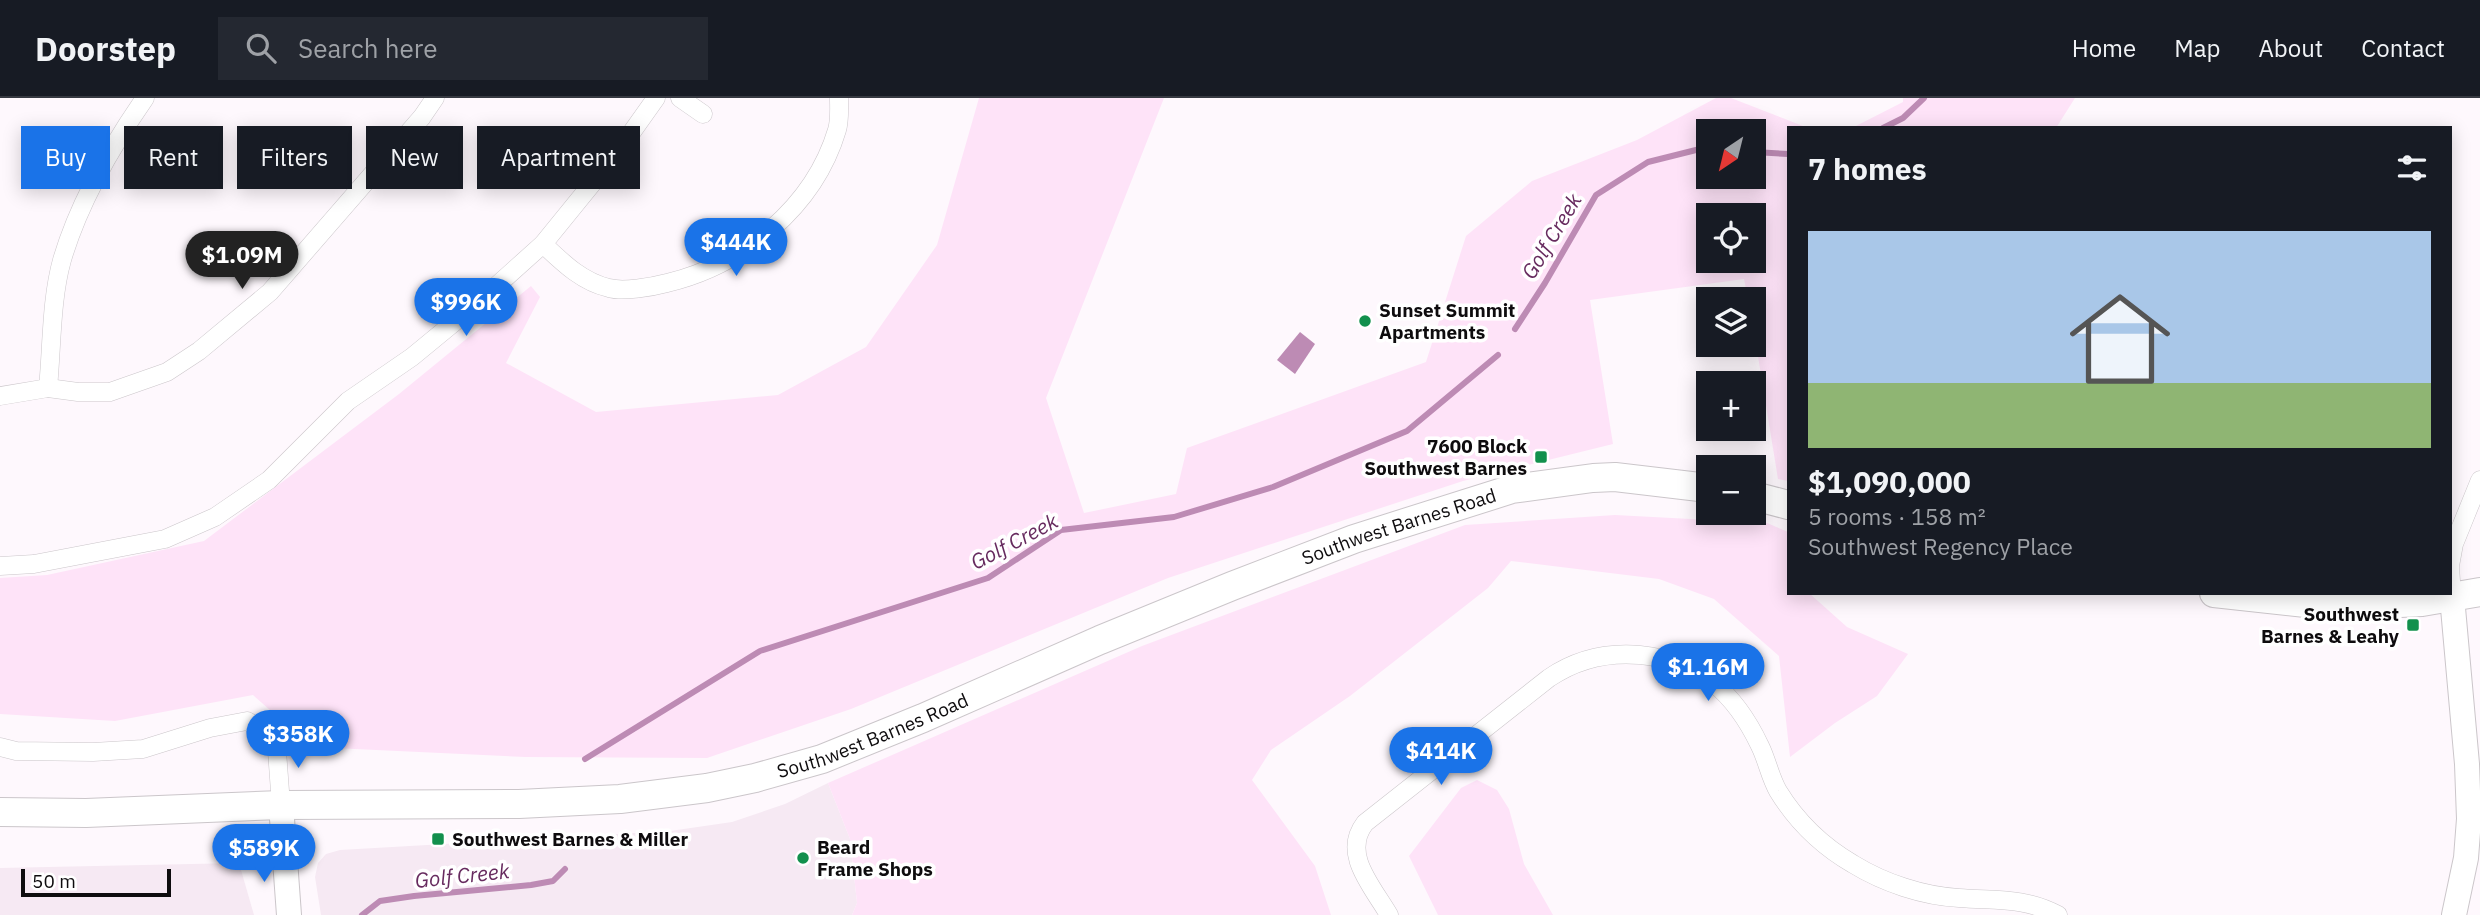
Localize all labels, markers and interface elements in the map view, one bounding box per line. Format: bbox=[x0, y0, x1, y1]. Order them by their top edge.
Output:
search box bbox=[218, 17, 708, 80]
text: Doorstep bbox=[35, 27, 176, 70]
icon: search bbox=[242, 29, 280, 67]
text: Search here bbox=[298, 31, 437, 65]
text: Home bbox=[2072, 32, 2136, 64]
text: Map bbox=[2174, 32, 2220, 64]
text: About bbox=[2258, 32, 2323, 64]
text: Contact bbox=[2361, 32, 2445, 64]
north arrow bbox=[1696, 119, 1766, 189]
map controls bbox=[1696, 119, 1766, 525]
chip: Buy bbox=[21, 126, 110, 189]
chip: Rent bbox=[124, 126, 223, 189]
chip: Filters bbox=[237, 126, 352, 189]
chip: New bbox=[366, 126, 463, 189]
chip: Apartment bbox=[477, 126, 640, 189]
text: 7 homes bbox=[1808, 149, 1927, 188]
icon: filters bbox=[2393, 149, 2431, 187]
water label: Golf Creek bbox=[1515, 187, 1588, 284]
button: locate bbox=[1696, 203, 1766, 273]
pin: $444K bbox=[687, 218, 785, 278]
text: $444K bbox=[700, 226, 772, 256]
pin: $1.09M bbox=[185, 232, 299, 291]
text: $1.09M bbox=[201, 239, 283, 269]
icon: home bbox=[2057, 276, 2183, 402]
pin: $996K bbox=[417, 278, 515, 338]
text: $996K bbox=[430, 286, 502, 316]
button: layers bbox=[1696, 287, 1766, 357]
place label: Sunset Summit Apartments bbox=[1379, 298, 1515, 344]
marker: Sunset Summit Apartments bbox=[1357, 313, 1373, 329]
button: + bbox=[1696, 371, 1766, 441]
place label: 7600 Block Southwest Barnes bbox=[1364, 434, 1527, 480]
marker: 7600 Block Southwest Barnes bbox=[1533, 449, 1549, 465]
button: − bbox=[1696, 455, 1766, 525]
text: $1,090,000 bbox=[1808, 462, 1971, 501]
street label: Southwest Barnes Road bbox=[1298, 483, 1499, 570]
text: 5 rooms · 158 m² bbox=[1808, 501, 1986, 531]
water label: Golf Creek bbox=[966, 506, 1063, 576]
text: Southwest Regency Place bbox=[1808, 531, 2073, 561]
place label: Southwest Barnes & Leahy bbox=[2261, 602, 2400, 648]
marker: Southwest Barnes & Leahy bbox=[2405, 617, 2421, 633]
pin: $1.16M bbox=[1651, 644, 1765, 703]
text: $1.16M bbox=[1667, 651, 1749, 681]
street label: Southwest Barnes Road bbox=[774, 688, 972, 783]
pin: $358K bbox=[249, 710, 347, 770]
text: $358K bbox=[262, 718, 334, 748]
pin: $414K bbox=[1392, 728, 1490, 787]
text: $414K bbox=[1405, 735, 1477, 765]
pin: $589K bbox=[215, 824, 313, 884]
place label: Southwest Barnes & Miller bbox=[452, 827, 688, 851]
marker: Southwest Barnes & Miller bbox=[430, 831, 446, 847]
text: $589K bbox=[228, 832, 300, 862]
place label: Beard Frame Shops bbox=[817, 835, 933, 881]
marker: Beard Frame Shops bbox=[795, 850, 811, 866]
water label: Golf Creek bbox=[413, 856, 512, 894]
scale bar bbox=[21, 866, 172, 898]
text: 50 m bbox=[32, 869, 76, 893]

